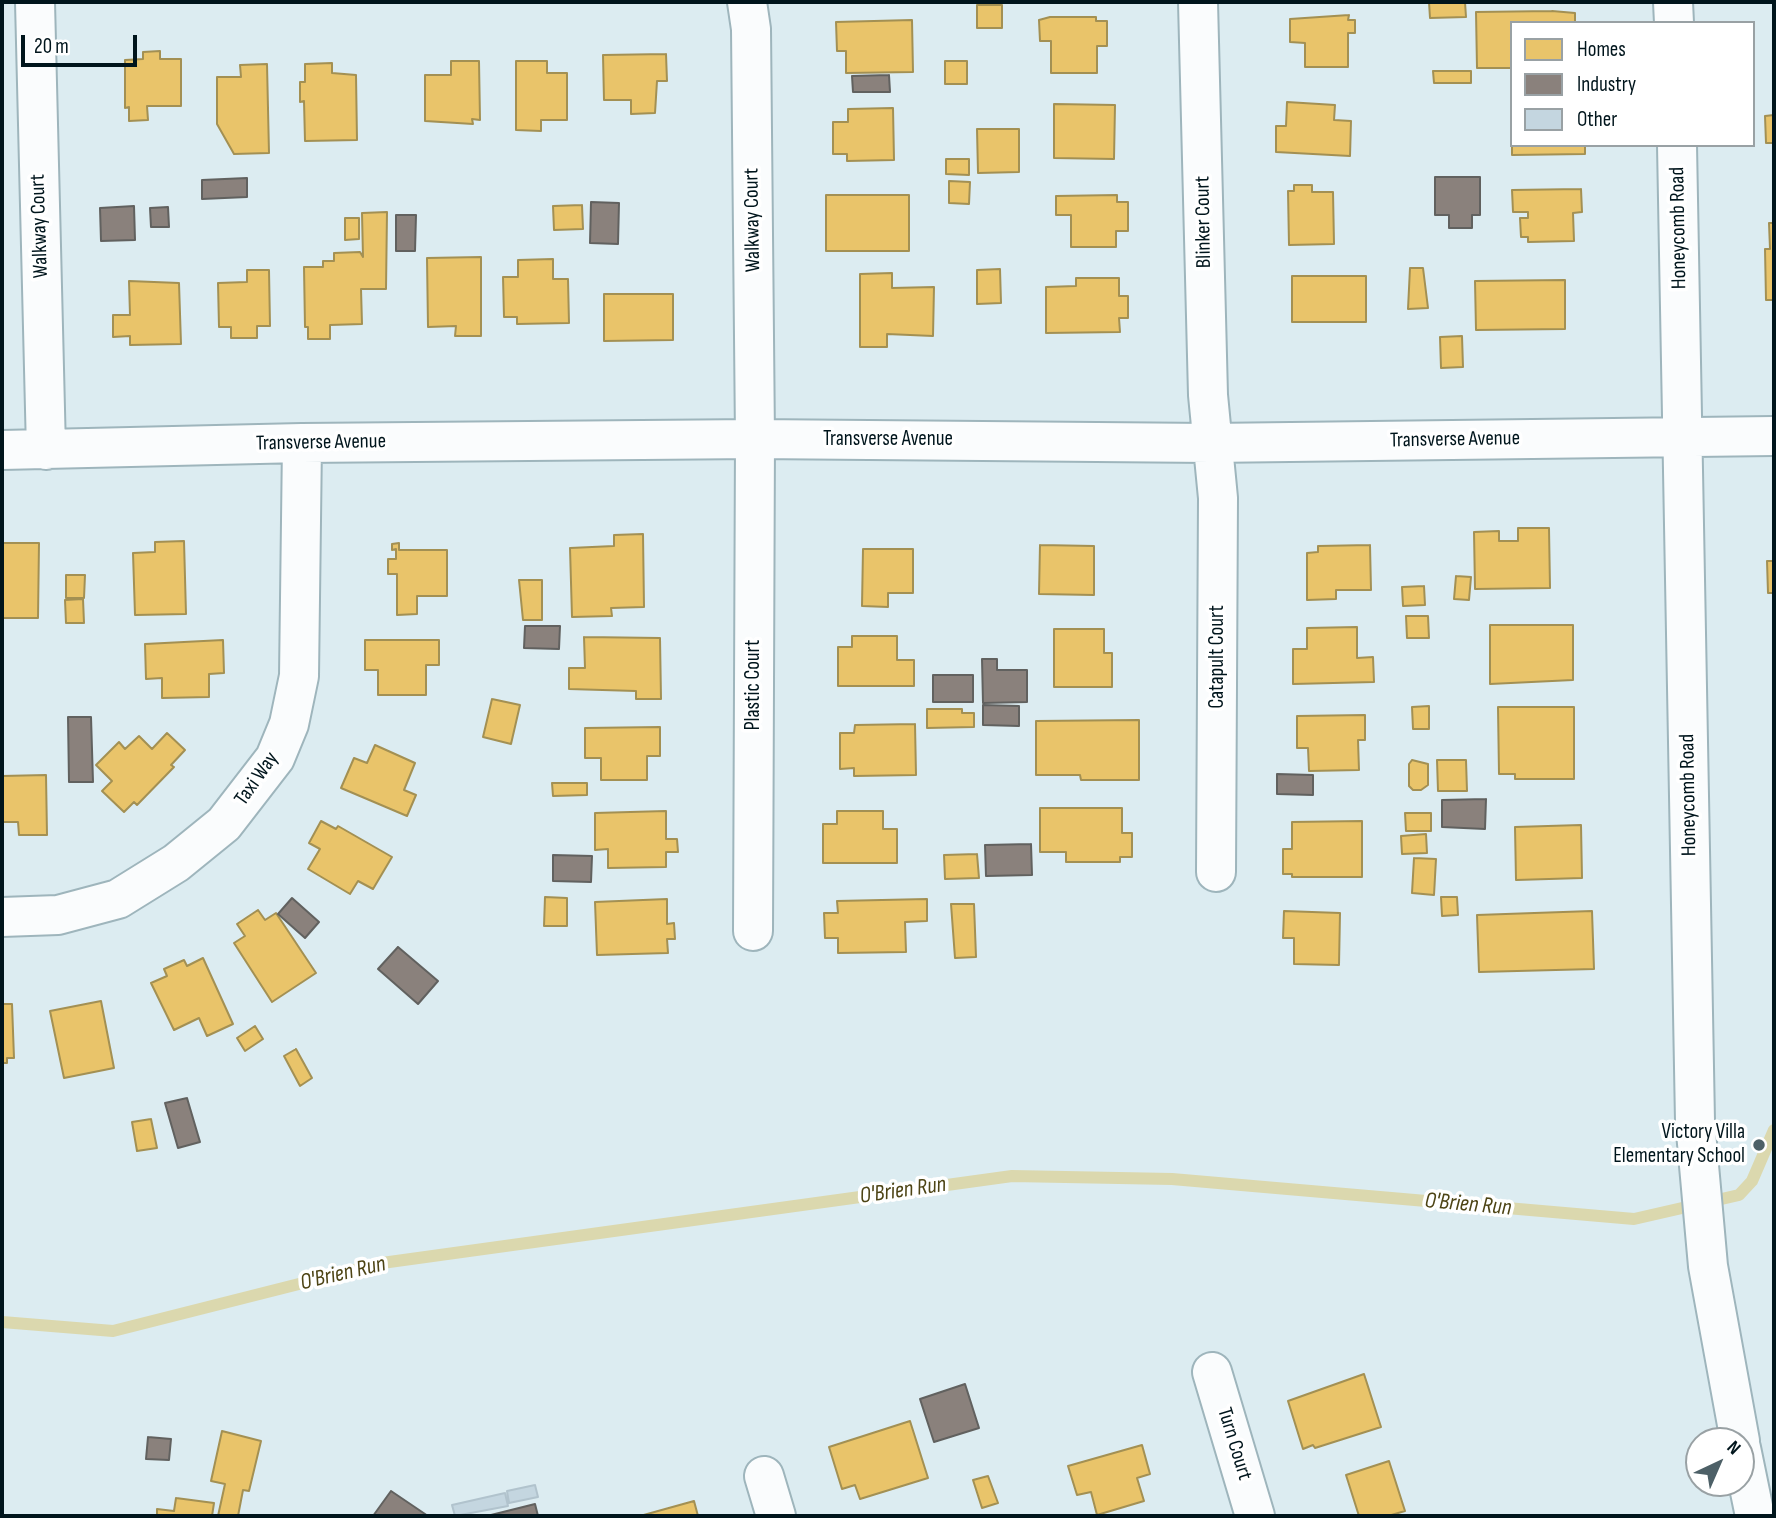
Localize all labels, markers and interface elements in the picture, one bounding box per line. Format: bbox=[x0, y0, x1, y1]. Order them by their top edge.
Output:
scale bar bbox=[24, 21, 140, 65]
legend bbox=[1510, 21, 1755, 147]
text: 20 m bbox=[34, 34, 69, 59]
text: Homes bbox=[1577, 37, 1626, 62]
text: Industry bbox=[1577, 72, 1636, 97]
text: Other bbox=[1577, 107, 1617, 132]
street label: Honeycomb Road bbox=[1665, 167, 1693, 289]
street label: Walkway Court bbox=[739, 168, 767, 272]
street label: Walkway Court bbox=[26, 173, 54, 279]
street label: Blinker Court bbox=[1191, 176, 1217, 268]
street label: Transverse Avenue bbox=[1390, 426, 1520, 454]
street label: Transverse Avenue bbox=[823, 427, 953, 453]
street label: Transverse Avenue bbox=[256, 429, 386, 457]
street label: Catapult Court bbox=[1205, 605, 1231, 709]
street label: Plastic Court bbox=[741, 640, 767, 730]
street label: Honeycomb Road bbox=[1675, 734, 1703, 856]
street label: Taxi Way bbox=[230, 747, 284, 811]
place label: Victory Villa Elementary School bbox=[1613, 1120, 1745, 1170]
marker: Victory Villa Elementary School bbox=[1751, 1137, 1767, 1153]
water label: O'Brien Run bbox=[858, 1171, 948, 1211]
water label: O'Brien Run bbox=[1423, 1187, 1513, 1223]
water label: O'Brien Run bbox=[298, 1251, 388, 1297]
street label: Turn Court bbox=[1211, 1405, 1257, 1483]
north arrow bbox=[1685, 1427, 1755, 1497]
text: N bbox=[1722, 1436, 1745, 1460]

